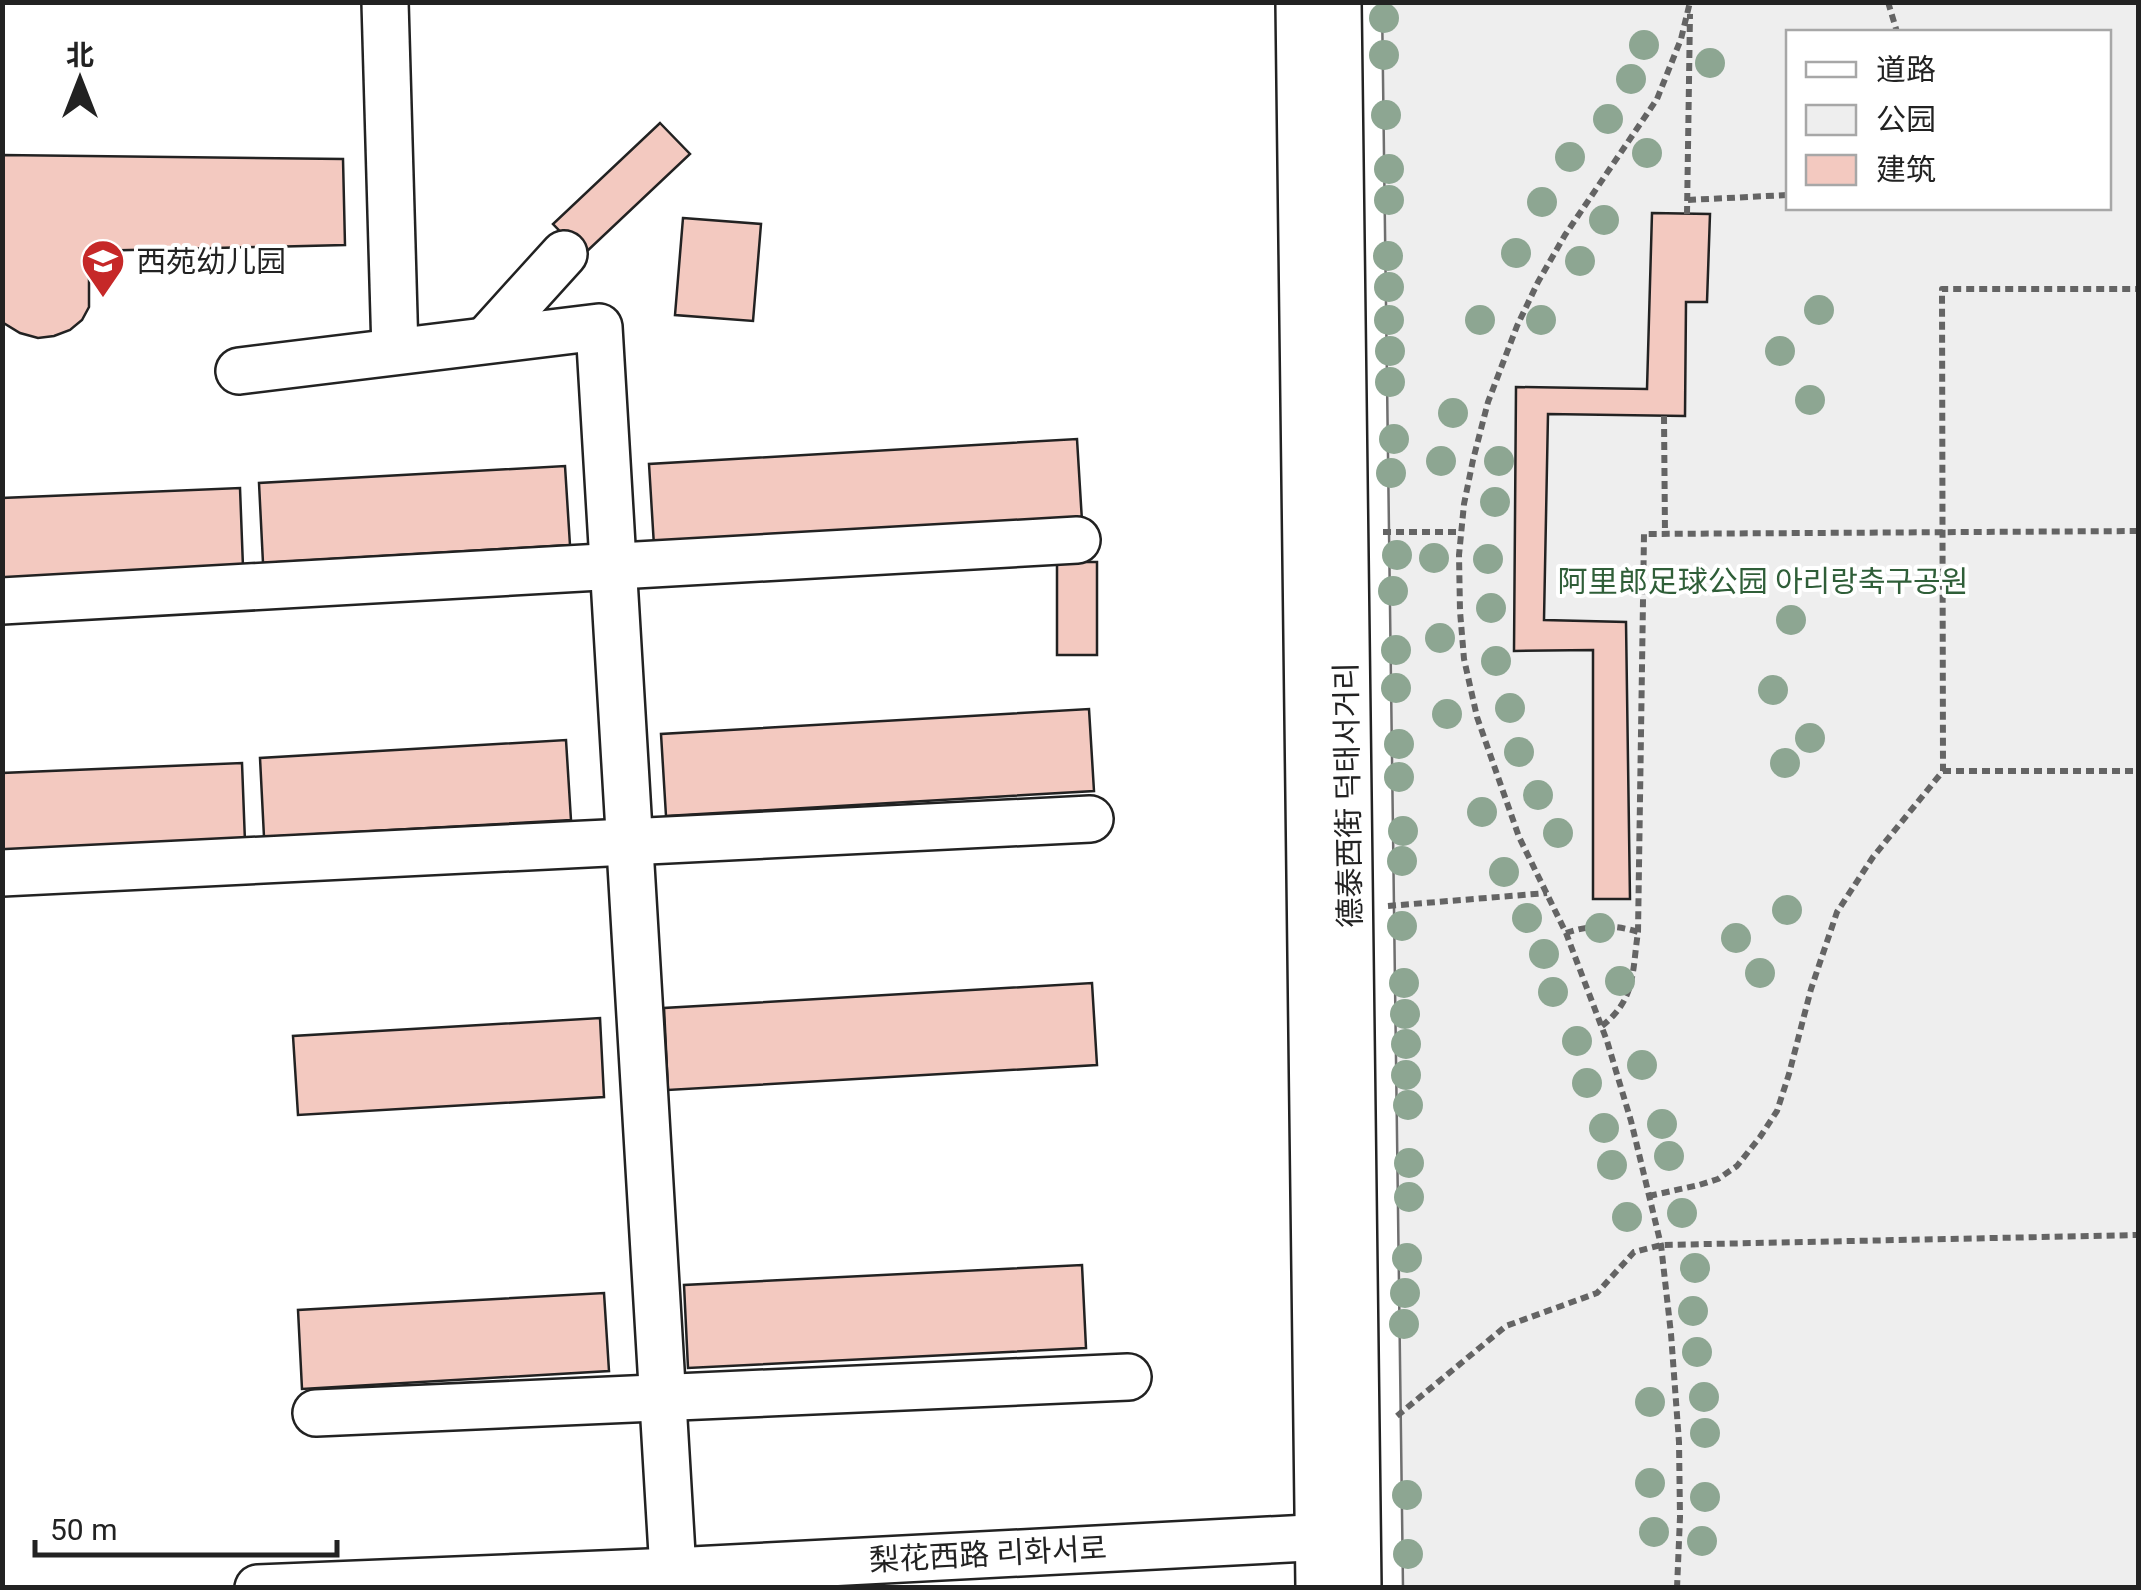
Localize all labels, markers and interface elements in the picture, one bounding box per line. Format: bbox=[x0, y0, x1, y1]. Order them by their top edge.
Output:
north arrow bbox=[30, 30, 130, 130]
legend bbox=[1786, 30, 2111, 210]
text: 北 bbox=[66, 39, 94, 72]
text: 道路 bbox=[1876, 52, 1936, 87]
text: 公园 bbox=[1876, 102, 1936, 137]
text: 建筑 bbox=[1876, 152, 1936, 187]
school or university icon: 西苑幼儿园 bbox=[80, 238, 126, 299]
place label: 西苑幼儿园 bbox=[136, 244, 286, 279]
park label: 阿里郎足球公园 아리랑축구공원 bbox=[1558, 564, 1968, 599]
street label: 德泰西街 덕태서거리 bbox=[1328, 662, 1368, 928]
scale bar bbox=[35, 1495, 338, 1557]
text: 50 m bbox=[50, 1512, 117, 1547]
street label: 梨花西路 리화서로 bbox=[868, 1530, 1108, 1578]

